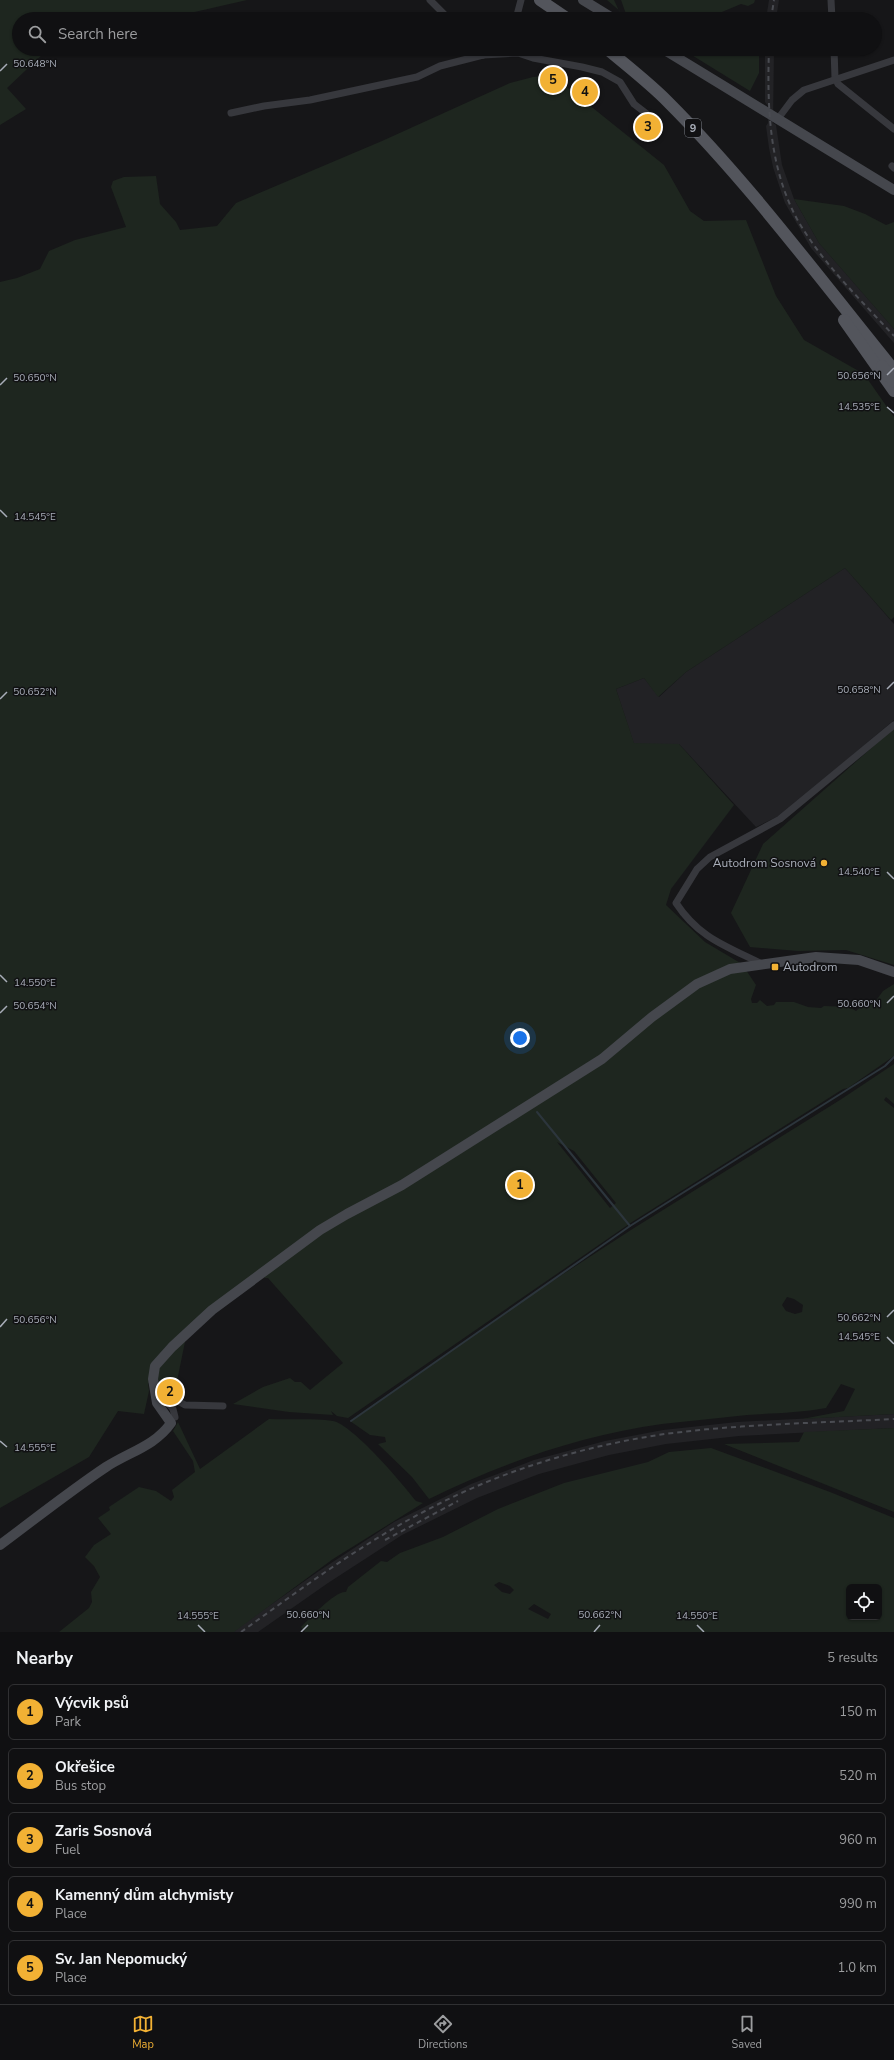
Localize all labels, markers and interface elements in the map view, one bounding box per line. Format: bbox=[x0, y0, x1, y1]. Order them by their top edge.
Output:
search box bbox=[12, 12, 882, 56]
icon: search bbox=[26, 23, 48, 45]
text: Search here bbox=[58, 24, 138, 44]
text: 50.648°N bbox=[13, 57, 57, 71]
pin: 5 bbox=[540, 65, 566, 95]
pin: 4 bbox=[572, 77, 598, 107]
pin: 3 bbox=[635, 112, 661, 142]
road number: 9 bbox=[685, 119, 701, 137]
text: 50.656°N bbox=[837, 369, 881, 383]
text: 50.650°N bbox=[13, 371, 57, 385]
text: 14.535°E bbox=[838, 400, 880, 414]
text: 14.545°E bbox=[14, 510, 56, 524]
text: 50.658°N bbox=[837, 683, 881, 697]
text: 50.652°N bbox=[13, 685, 57, 699]
place label: Autodrom Sosnová bbox=[713, 855, 816, 871]
marker: Autodrom Sosnová bbox=[819, 858, 829, 868]
text: 14.540°E bbox=[838, 865, 880, 879]
place label: Autodrom bbox=[783, 959, 837, 975]
marker: Autodrom bbox=[770, 962, 780, 972]
text: 14.550°E bbox=[14, 976, 56, 990]
text: 50.660°N bbox=[837, 997, 881, 1011]
text: 50.654°N bbox=[13, 999, 57, 1013]
your location bbox=[510, 1028, 530, 1048]
pin: 1 bbox=[507, 1170, 533, 1200]
text: 50.662°N bbox=[837, 1311, 881, 1325]
text: 50.656°N bbox=[13, 1313, 57, 1327]
text: 14.545°E bbox=[838, 1330, 880, 1344]
pin: 2 bbox=[157, 1377, 183, 1407]
text: 14.555°E bbox=[14, 1441, 56, 1455]
map controls bbox=[846, 1584, 882, 1620]
button: locate bbox=[846, 1584, 882, 1620]
text: 50.660°N bbox=[286, 1608, 330, 1622]
text: 50.662°N bbox=[578, 1608, 622, 1622]
text: 14.555°E bbox=[177, 1609, 219, 1623]
text: 14.550°E bbox=[676, 1609, 718, 1623]
text: Nearby bbox=[16, 1647, 73, 1670]
text: 5 results bbox=[827, 1649, 878, 1667]
text: Výcvik psů bbox=[55, 1693, 129, 1713]
text: 1 bbox=[26, 1703, 34, 1721]
text: 150 m bbox=[839, 1703, 877, 1721]
text: Park bbox=[55, 1713, 81, 1731]
text: Okřešice bbox=[55, 1757, 115, 1777]
text: 2 bbox=[26, 1767, 34, 1785]
text: 520 m bbox=[839, 1767, 877, 1785]
text: Bus stop bbox=[55, 1777, 106, 1795]
text: Zaris Sosnová bbox=[55, 1821, 152, 1841]
text: 3 bbox=[26, 1831, 34, 1849]
text: 960 m bbox=[839, 1831, 877, 1849]
text: Fuel bbox=[55, 1841, 80, 1859]
text: Kamenný dům alchymisty bbox=[55, 1885, 233, 1905]
text: 4 bbox=[26, 1895, 34, 1913]
text: 990 m bbox=[839, 1895, 877, 1913]
text: Place bbox=[55, 1905, 87, 1923]
text: Sv. Jan Nepomucký bbox=[55, 1949, 187, 1969]
text: 5 bbox=[26, 1959, 34, 1977]
text: 1.0 km bbox=[837, 1959, 877, 1977]
text: Place bbox=[55, 1969, 87, 1987]
tab: Map bbox=[132, 2013, 154, 2052]
tab: Directions bbox=[418, 2013, 468, 2052]
tab: Saved bbox=[732, 2013, 762, 2052]

